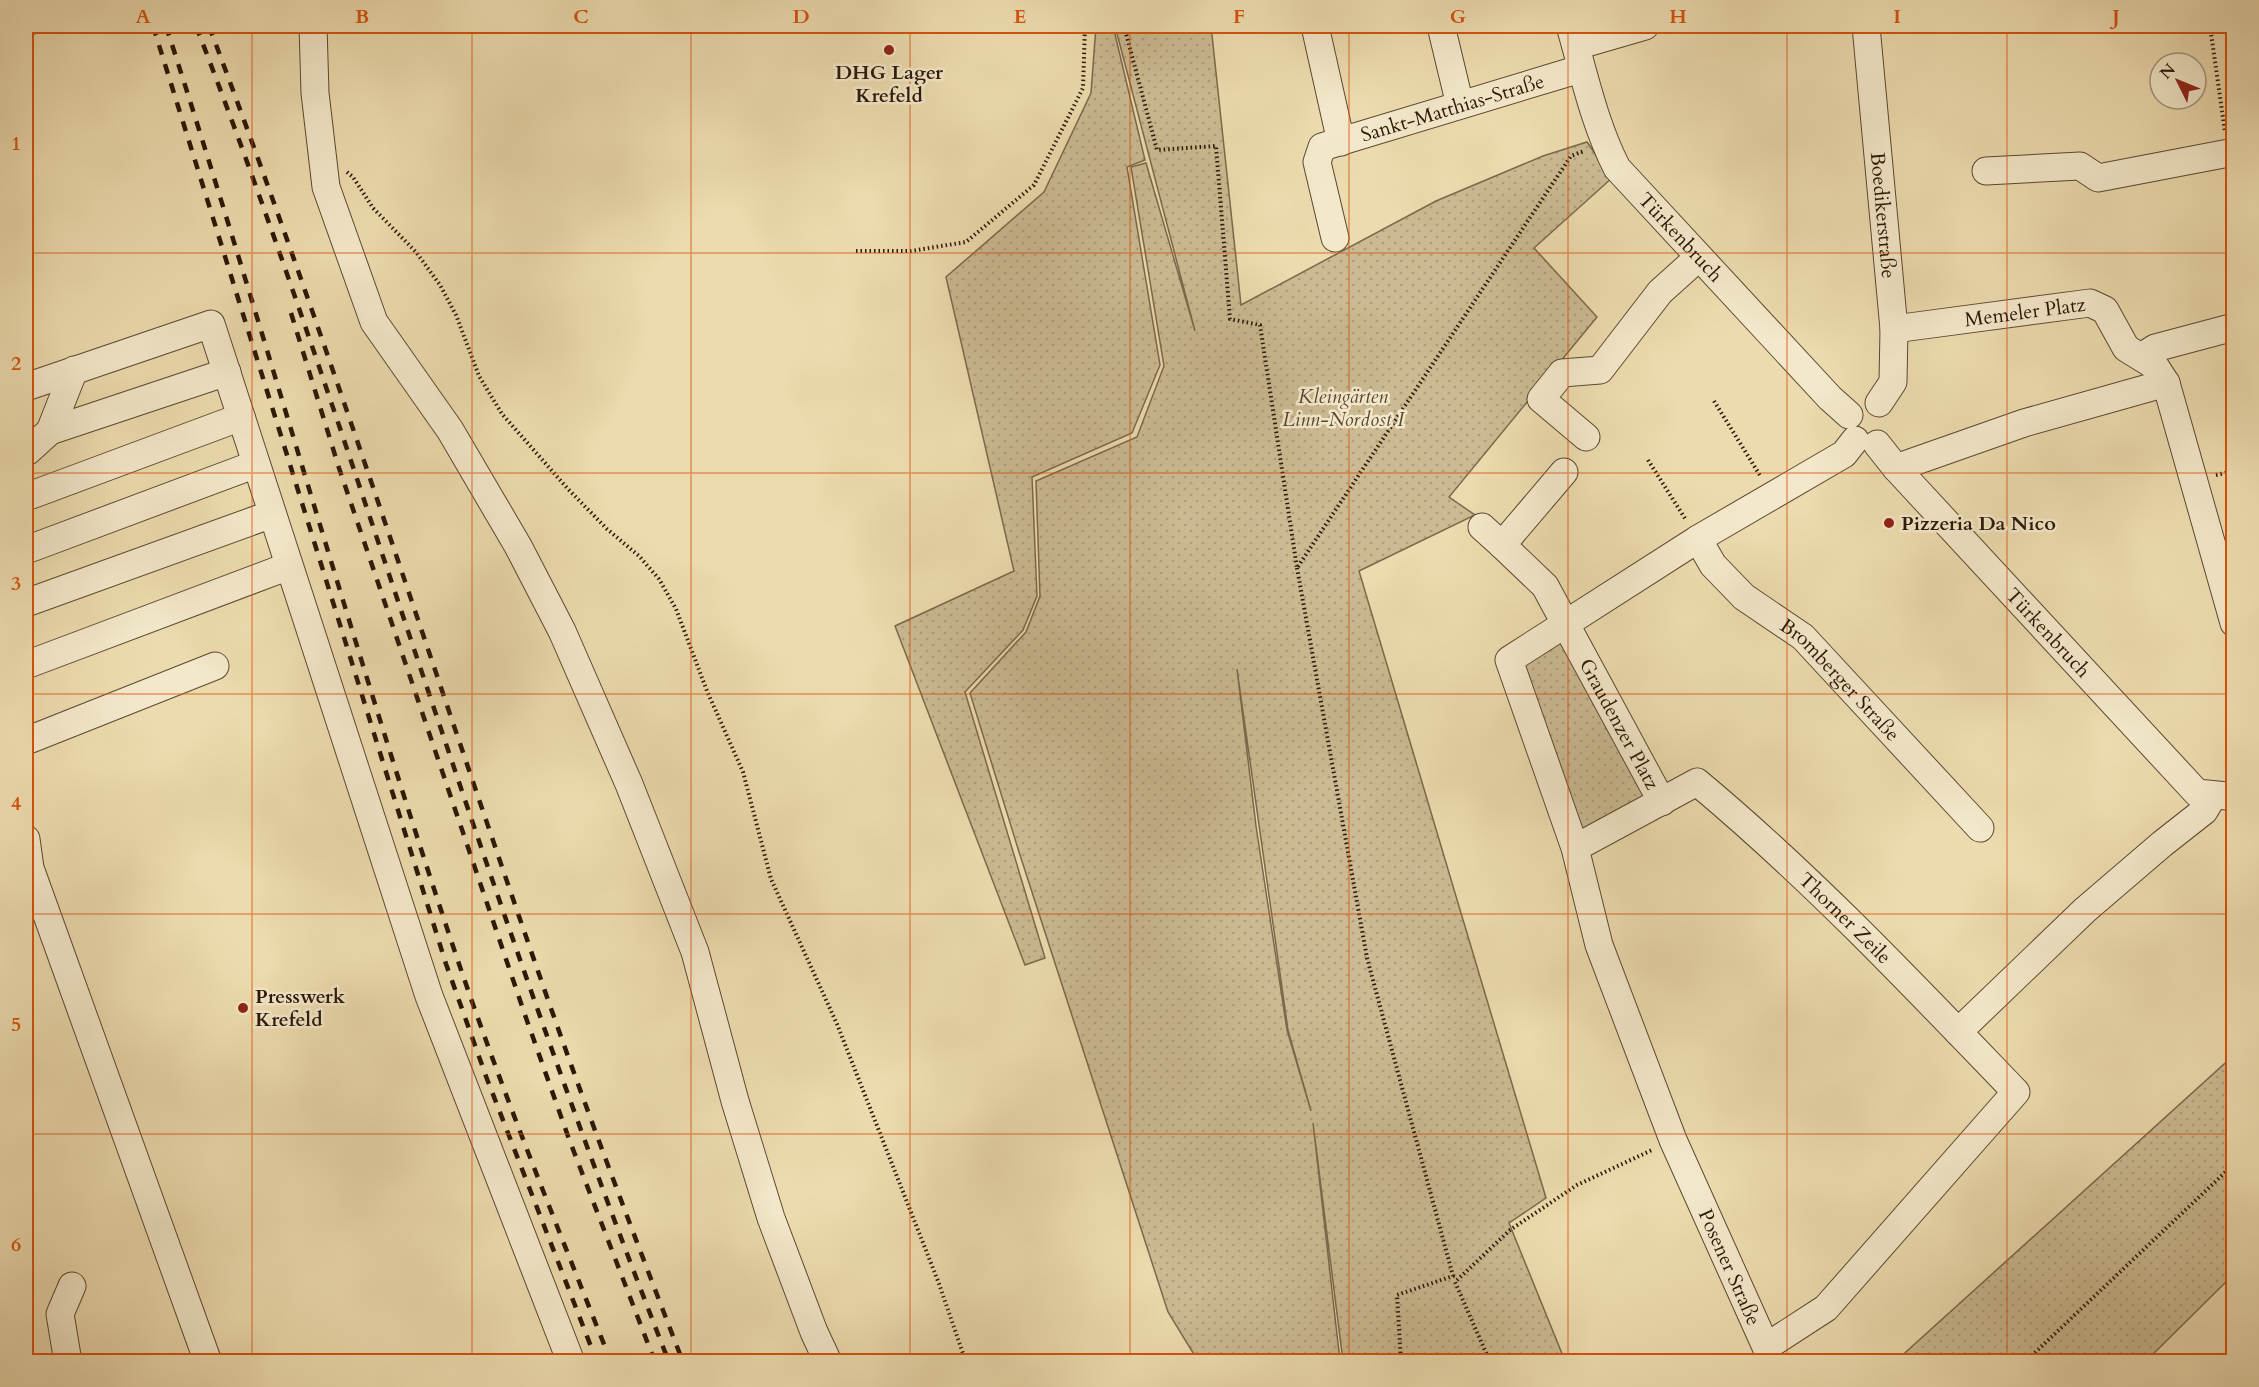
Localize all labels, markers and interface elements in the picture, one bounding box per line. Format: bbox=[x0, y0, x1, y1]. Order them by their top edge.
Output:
text: A bbox=[135, 3, 151, 30]
text: B bbox=[355, 3, 369, 30]
text: C bbox=[573, 3, 589, 30]
text: D bbox=[792, 3, 810, 30]
text: E bbox=[1014, 3, 1026, 30]
text: F bbox=[1233, 3, 1245, 30]
text: G bbox=[1450, 3, 1466, 30]
text: H bbox=[1669, 3, 1687, 30]
text: I bbox=[1893, 3, 1901, 30]
text: J bbox=[2109, 3, 2120, 30]
marker: DHG Lager Krefeld bbox=[882, 43, 896, 57]
north arrow bbox=[2148, 51, 2208, 111]
place label: DHG Lager Krefeld bbox=[835, 59, 944, 109]
text: N bbox=[2155, 59, 2181, 84]
street label: Sankt-Matthias-Straße bbox=[1357, 68, 1547, 149]
text: 1 bbox=[11, 130, 21, 157]
street label: Boedikerstraße bbox=[1864, 151, 1902, 280]
street label: Türkenbruch bbox=[1632, 187, 1729, 288]
street label: Memeler Platz bbox=[1963, 291, 2087, 334]
text: 2 bbox=[11, 350, 21, 377]
park label: Kleingärten Linn-Nordost I bbox=[1282, 383, 1405, 433]
place label: Pizzeria Da Nico bbox=[1901, 510, 2056, 537]
marker: Pizzeria Da Nico bbox=[1882, 516, 1896, 530]
text: 3 bbox=[11, 570, 21, 597]
street label: Türkenbruch bbox=[2000, 582, 2096, 684]
street label: Bromberger Straße bbox=[1775, 612, 1906, 747]
street label: Graudenzer Platz bbox=[1573, 654, 1666, 795]
text: 4 bbox=[11, 790, 21, 817]
street label: Thorner Zeile bbox=[1793, 867, 1897, 970]
place label: Presswerk Krefeld bbox=[255, 983, 346, 1033]
marker: Presswerk Krefeld bbox=[236, 1001, 250, 1015]
text: 5 bbox=[11, 1011, 21, 1038]
street label: Posener Straße bbox=[1692, 1205, 1767, 1330]
text: 6 bbox=[11, 1231, 21, 1258]

